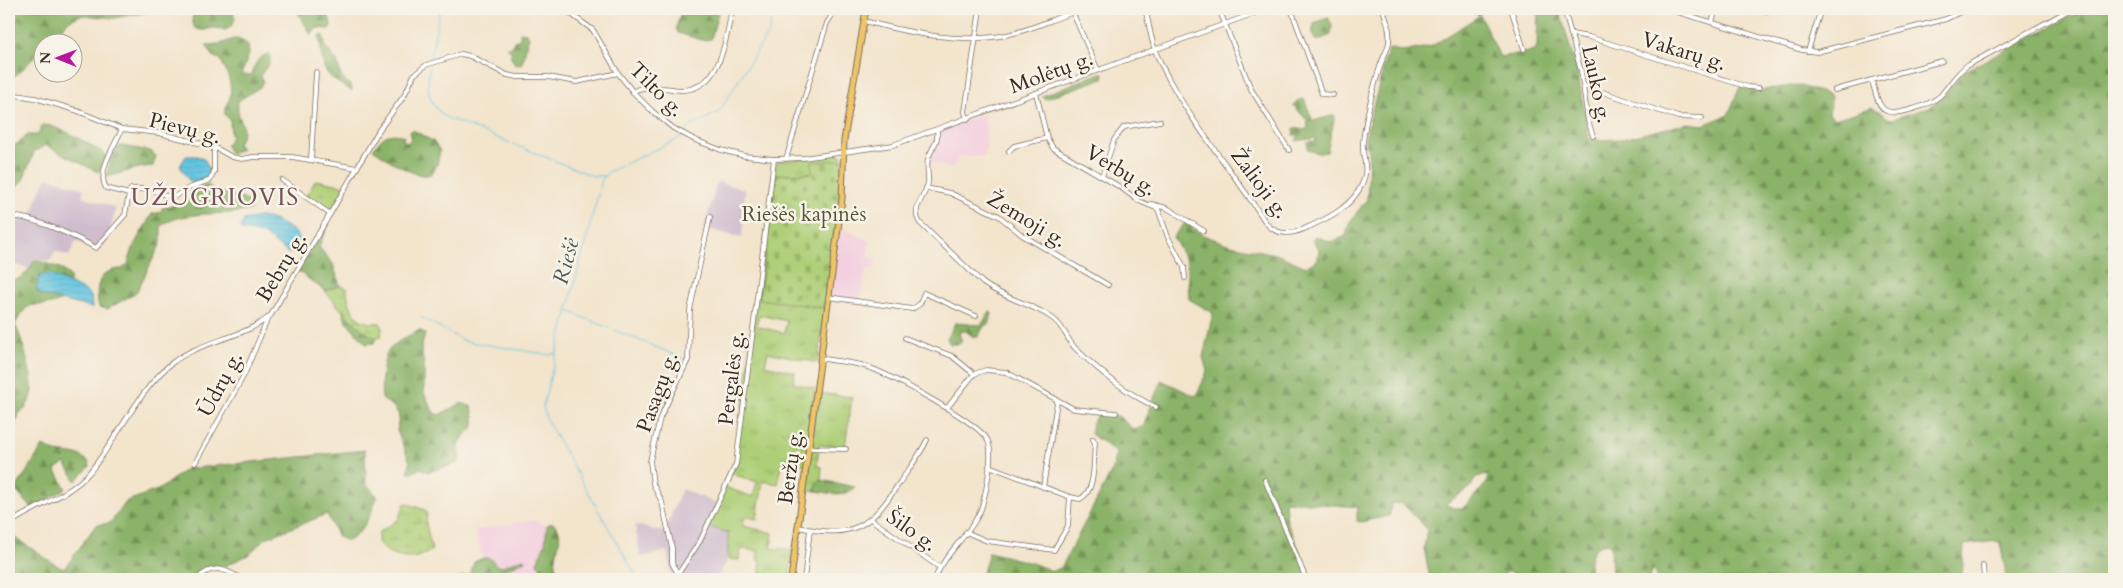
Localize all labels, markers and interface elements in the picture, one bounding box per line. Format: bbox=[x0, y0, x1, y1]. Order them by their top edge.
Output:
street label: Vakarų g. bbox=[1638, 25, 1730, 78]
north arrow bbox=[32, 32, 82, 82]
street label: Lauko g. bbox=[1574, 43, 1619, 126]
street label: Molėtų g. bbox=[1005, 44, 1097, 101]
text: N bbox=[36, 52, 55, 64]
street label: Tilto g. bbox=[623, 55, 691, 123]
street label: Pievų g. bbox=[146, 106, 224, 151]
street label: Verbų g. bbox=[1080, 138, 1162, 203]
street label: Žalioji g. bbox=[1224, 142, 1296, 224]
district label: UŽUGRIOVIS bbox=[131, 181, 299, 214]
street label: Žemoji g. bbox=[981, 183, 1073, 255]
park label: Riešės kapinės bbox=[742, 200, 866, 229]
street label: Bebrų g. bbox=[249, 227, 314, 308]
water label: Riešė bbox=[545, 234, 587, 288]
street label: Pergalės g. bbox=[711, 329, 752, 427]
street label: Ūdrų g. bbox=[191, 346, 250, 422]
street label: Pasagų g. bbox=[630, 348, 685, 436]
street label: Beržų g. bbox=[771, 428, 810, 506]
street label: Šilo g. bbox=[881, 502, 943, 558]

